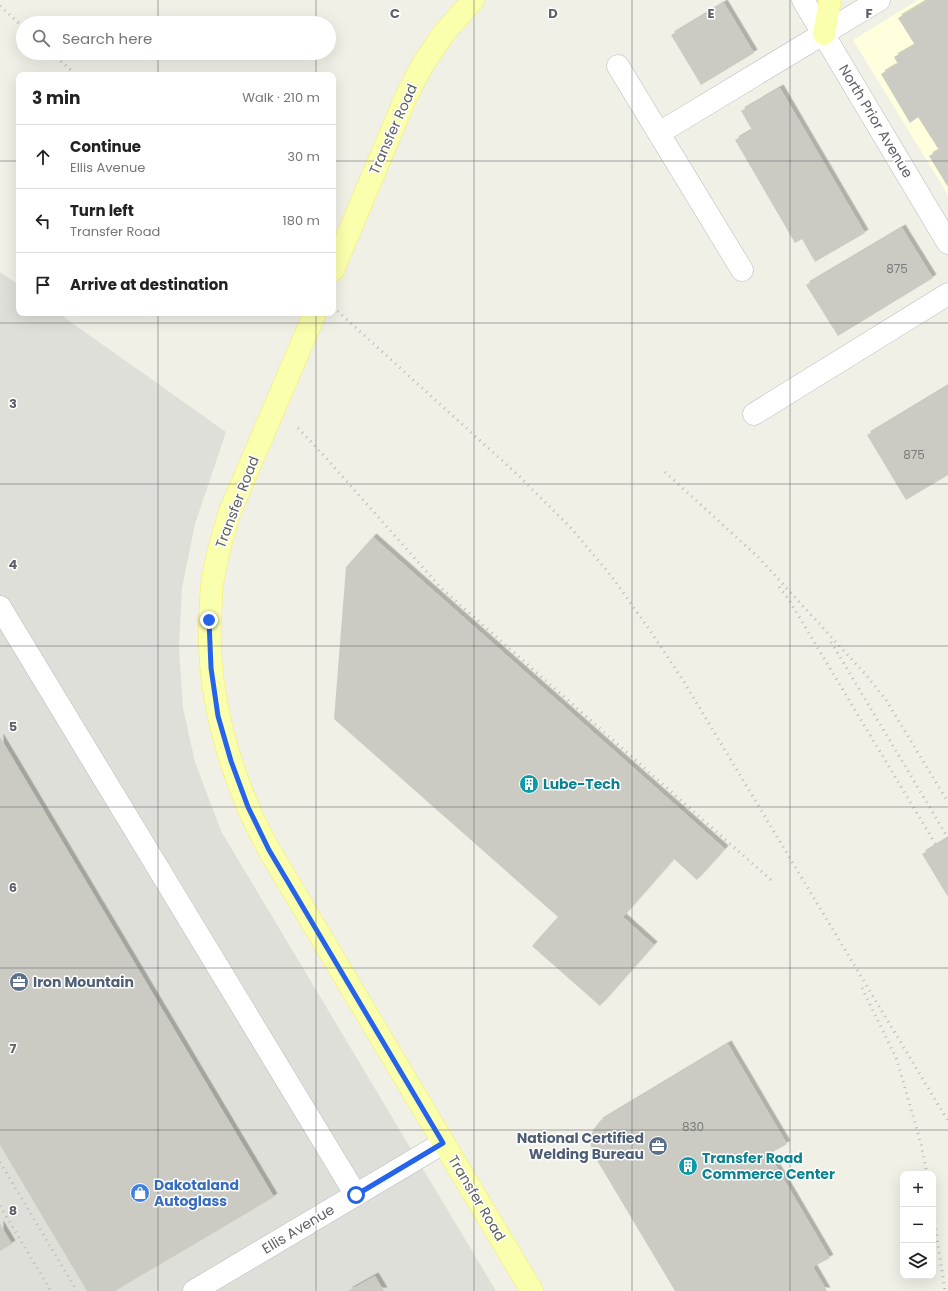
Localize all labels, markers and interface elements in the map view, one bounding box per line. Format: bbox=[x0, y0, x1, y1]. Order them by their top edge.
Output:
text: C bbox=[390, 4, 400, 23]
text: D bbox=[548, 4, 558, 23]
text: E bbox=[707, 4, 715, 23]
text: F bbox=[865, 4, 873, 23]
search box bbox=[16, 16, 336, 60]
icon: search bbox=[30, 27, 52, 49]
text: Search here bbox=[62, 28, 152, 49]
street label: North Prior Avenue bbox=[834, 61, 918, 182]
street label: Transfer Road bbox=[364, 81, 422, 177]
text: 3 min bbox=[32, 86, 80, 110]
text: Walk · 210 m bbox=[242, 88, 320, 107]
text: Continue bbox=[70, 136, 141, 157]
icon: ahead bbox=[32, 146, 54, 168]
text: 30 m bbox=[287, 147, 320, 166]
text: Ellis Avenue bbox=[70, 158, 145, 177]
text: Turn left bbox=[70, 200, 134, 221]
icon: left bbox=[32, 210, 54, 232]
text: 180 m bbox=[283, 211, 320, 230]
text: Transfer Road bbox=[70, 222, 160, 241]
house number: 875 bbox=[886, 260, 908, 277]
icon: arrive bbox=[32, 274, 54, 296]
text: Arrive at destination bbox=[70, 274, 228, 295]
text: 3 bbox=[9, 394, 17, 413]
house number: 875 bbox=[903, 446, 925, 463]
street label: Transfer Road bbox=[210, 453, 264, 551]
text: 4 bbox=[9, 555, 18, 574]
route end bbox=[200, 611, 218, 629]
text: 5 bbox=[9, 717, 17, 736]
building icon: Lube-Tech bbox=[518, 773, 540, 795]
place label: Lube-Tech bbox=[543, 774, 620, 794]
text: 6 bbox=[9, 878, 17, 897]
office icon: Iron Mountain bbox=[8, 971, 30, 993]
place label: Iron Mountain bbox=[33, 972, 134, 992]
text: 7 bbox=[10, 1039, 17, 1058]
house number: 830 bbox=[682, 1118, 704, 1135]
place label: National Certified Welding Bureau bbox=[517, 1128, 644, 1164]
office icon: National Certified Welding Bureau bbox=[647, 1135, 669, 1157]
place label: Transfer Road Commerce Center bbox=[702, 1148, 835, 1184]
street label: Transfer Road bbox=[443, 1151, 511, 1245]
building icon: Transfer Road Commerce Center bbox=[677, 1155, 699, 1177]
map controls bbox=[900, 1171, 936, 1279]
button: + bbox=[900, 1171, 936, 1207]
place label: Dakotaland Autoglass bbox=[154, 1175, 239, 1211]
shop icon: Dakotaland Autoglass bbox=[129, 1182, 151, 1204]
route start bbox=[347, 1186, 365, 1204]
street label: Ellis Avenue bbox=[258, 1199, 338, 1258]
text: 8 bbox=[9, 1201, 17, 1220]
button: − bbox=[900, 1207, 936, 1243]
button: layers bbox=[900, 1243, 936, 1279]

